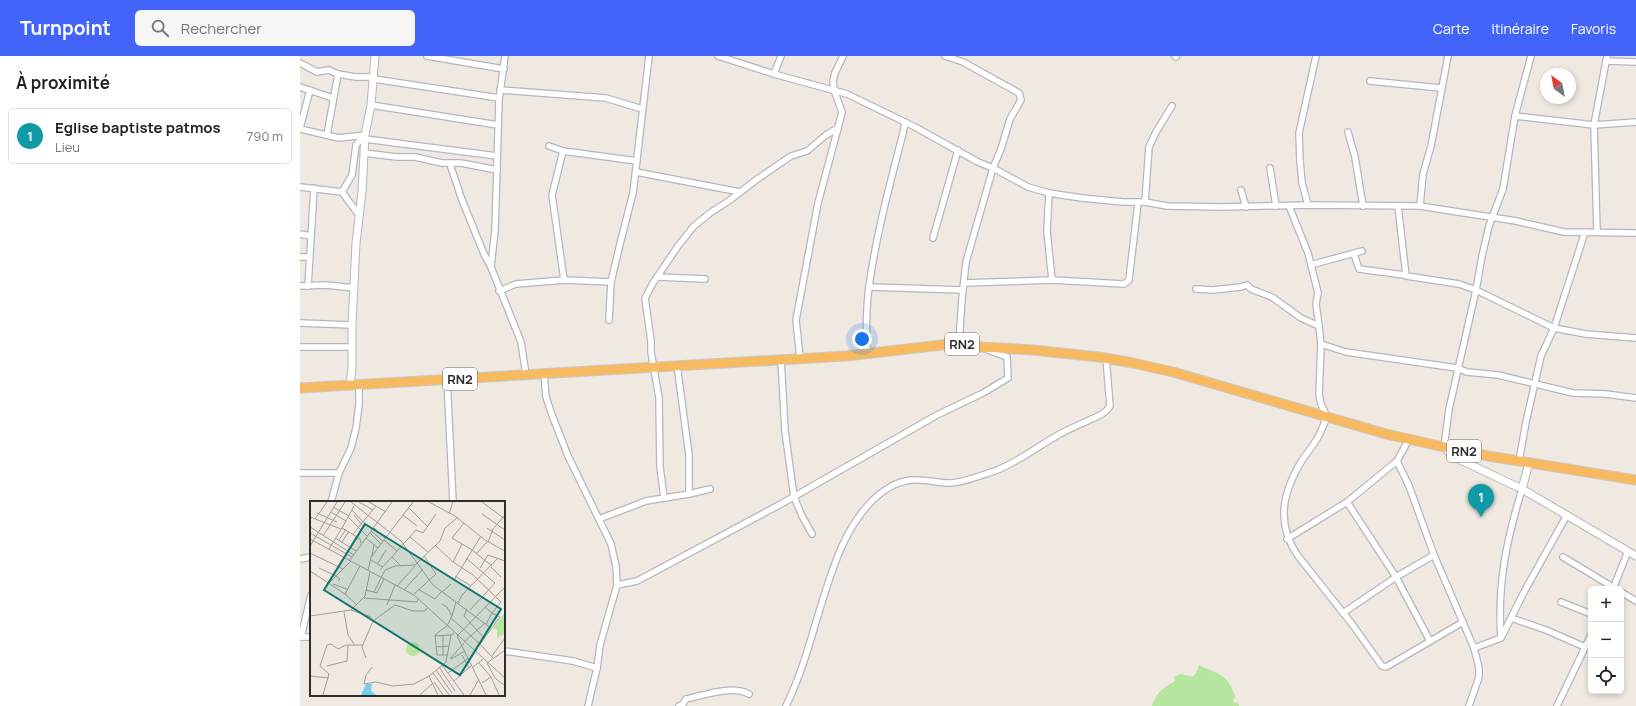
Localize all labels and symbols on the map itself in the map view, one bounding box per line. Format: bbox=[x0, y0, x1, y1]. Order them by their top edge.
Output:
north arrow bbox=[1540, 68, 1576, 104]
your location bbox=[852, 329, 872, 349]
road number: RN2 bbox=[945, 333, 979, 355]
road number: RN2 bbox=[443, 368, 477, 390]
road number: RN2 bbox=[1447, 440, 1481, 462]
pin: 1 bbox=[1468, 484, 1494, 517]
inset map bbox=[310, 501, 505, 696]

